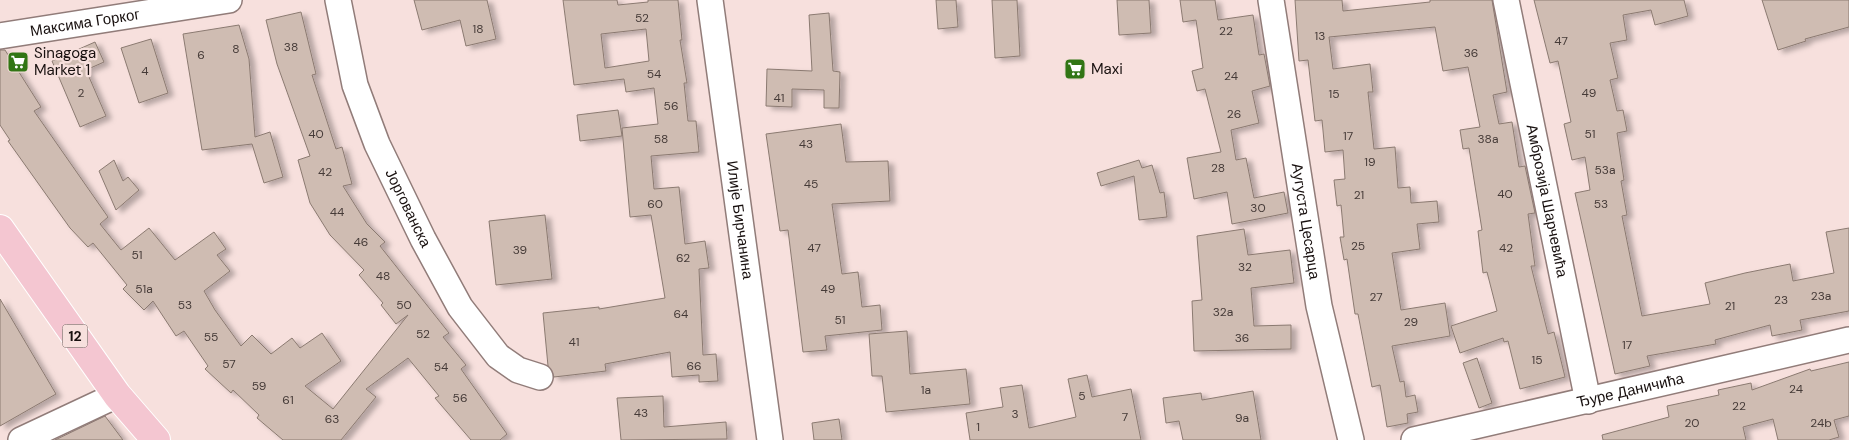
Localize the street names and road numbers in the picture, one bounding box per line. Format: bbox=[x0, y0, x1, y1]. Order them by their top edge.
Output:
street label: Максима Горког bbox=[29, 4, 142, 41]
street label: Амброзија Шарчевића bbox=[1522, 123, 1573, 280]
street label: Илије Бирчанина bbox=[722, 159, 758, 281]
street label: Аугуста Цесарца bbox=[1287, 162, 1325, 281]
street label: Јоргованска bbox=[381, 166, 436, 252]
road number: 12 bbox=[62, 324, 88, 348]
street label: Ђуре Даничића bbox=[1575, 368, 1686, 412]

